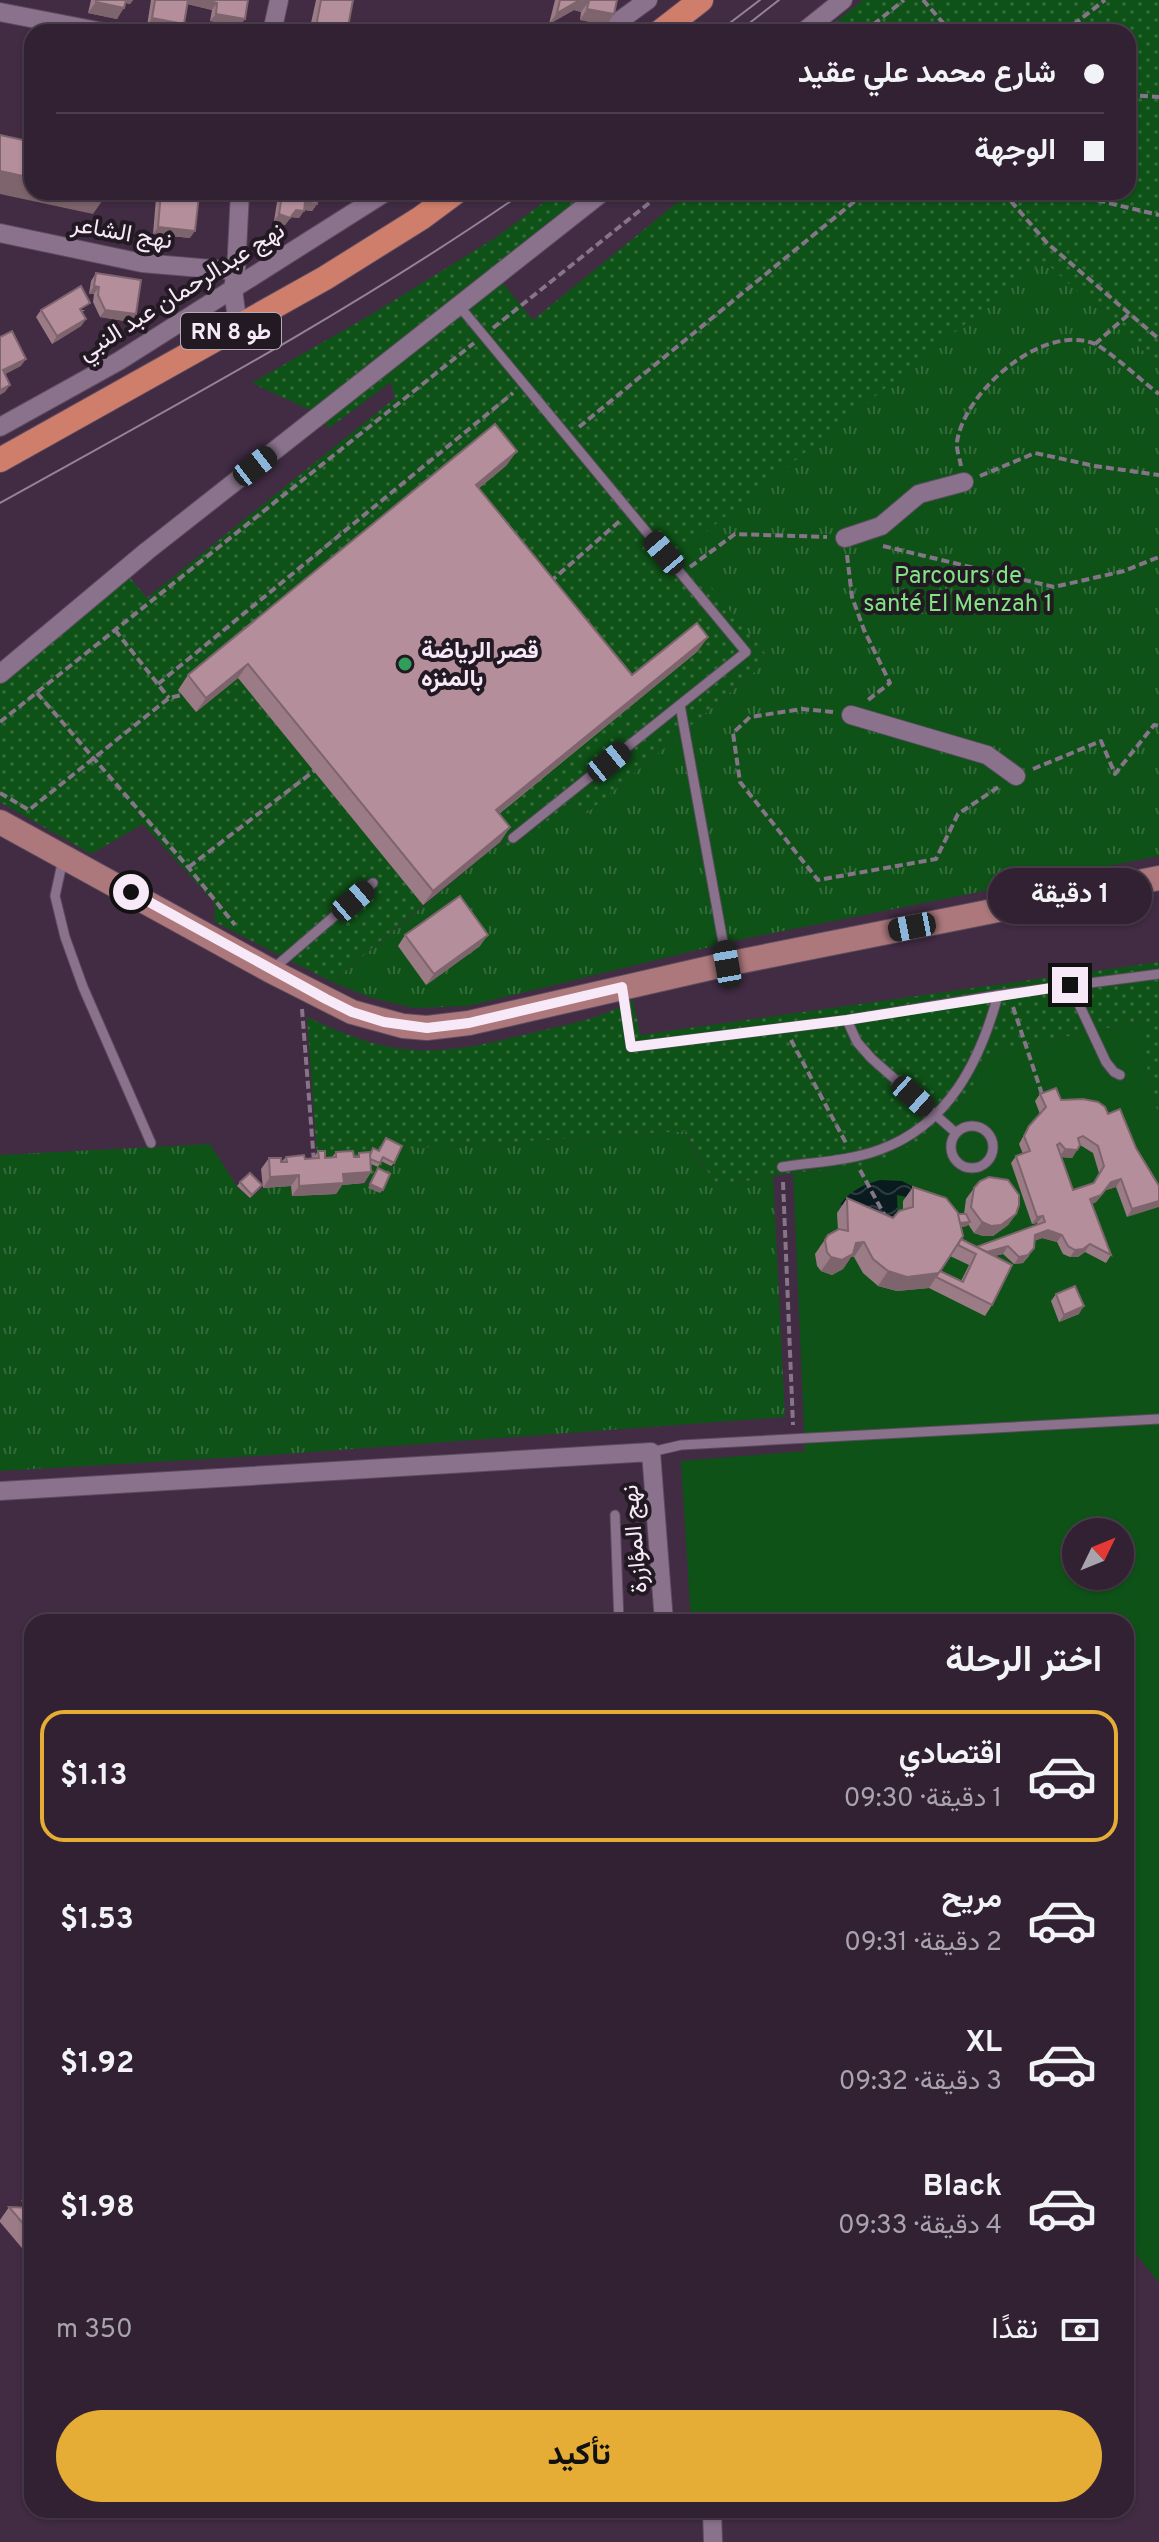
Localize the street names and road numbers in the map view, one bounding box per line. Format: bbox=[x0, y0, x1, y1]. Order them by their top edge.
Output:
street label: نهج الشاعر bbox=[68, 210, 174, 258]
street label: نهج عبدالرحمان عبد النبي bbox=[73, 217, 292, 370]
road number: RN 8 طو bbox=[181, 313, 281, 349]
street label: نهج المؤازرة bbox=[616, 1483, 656, 1594]

